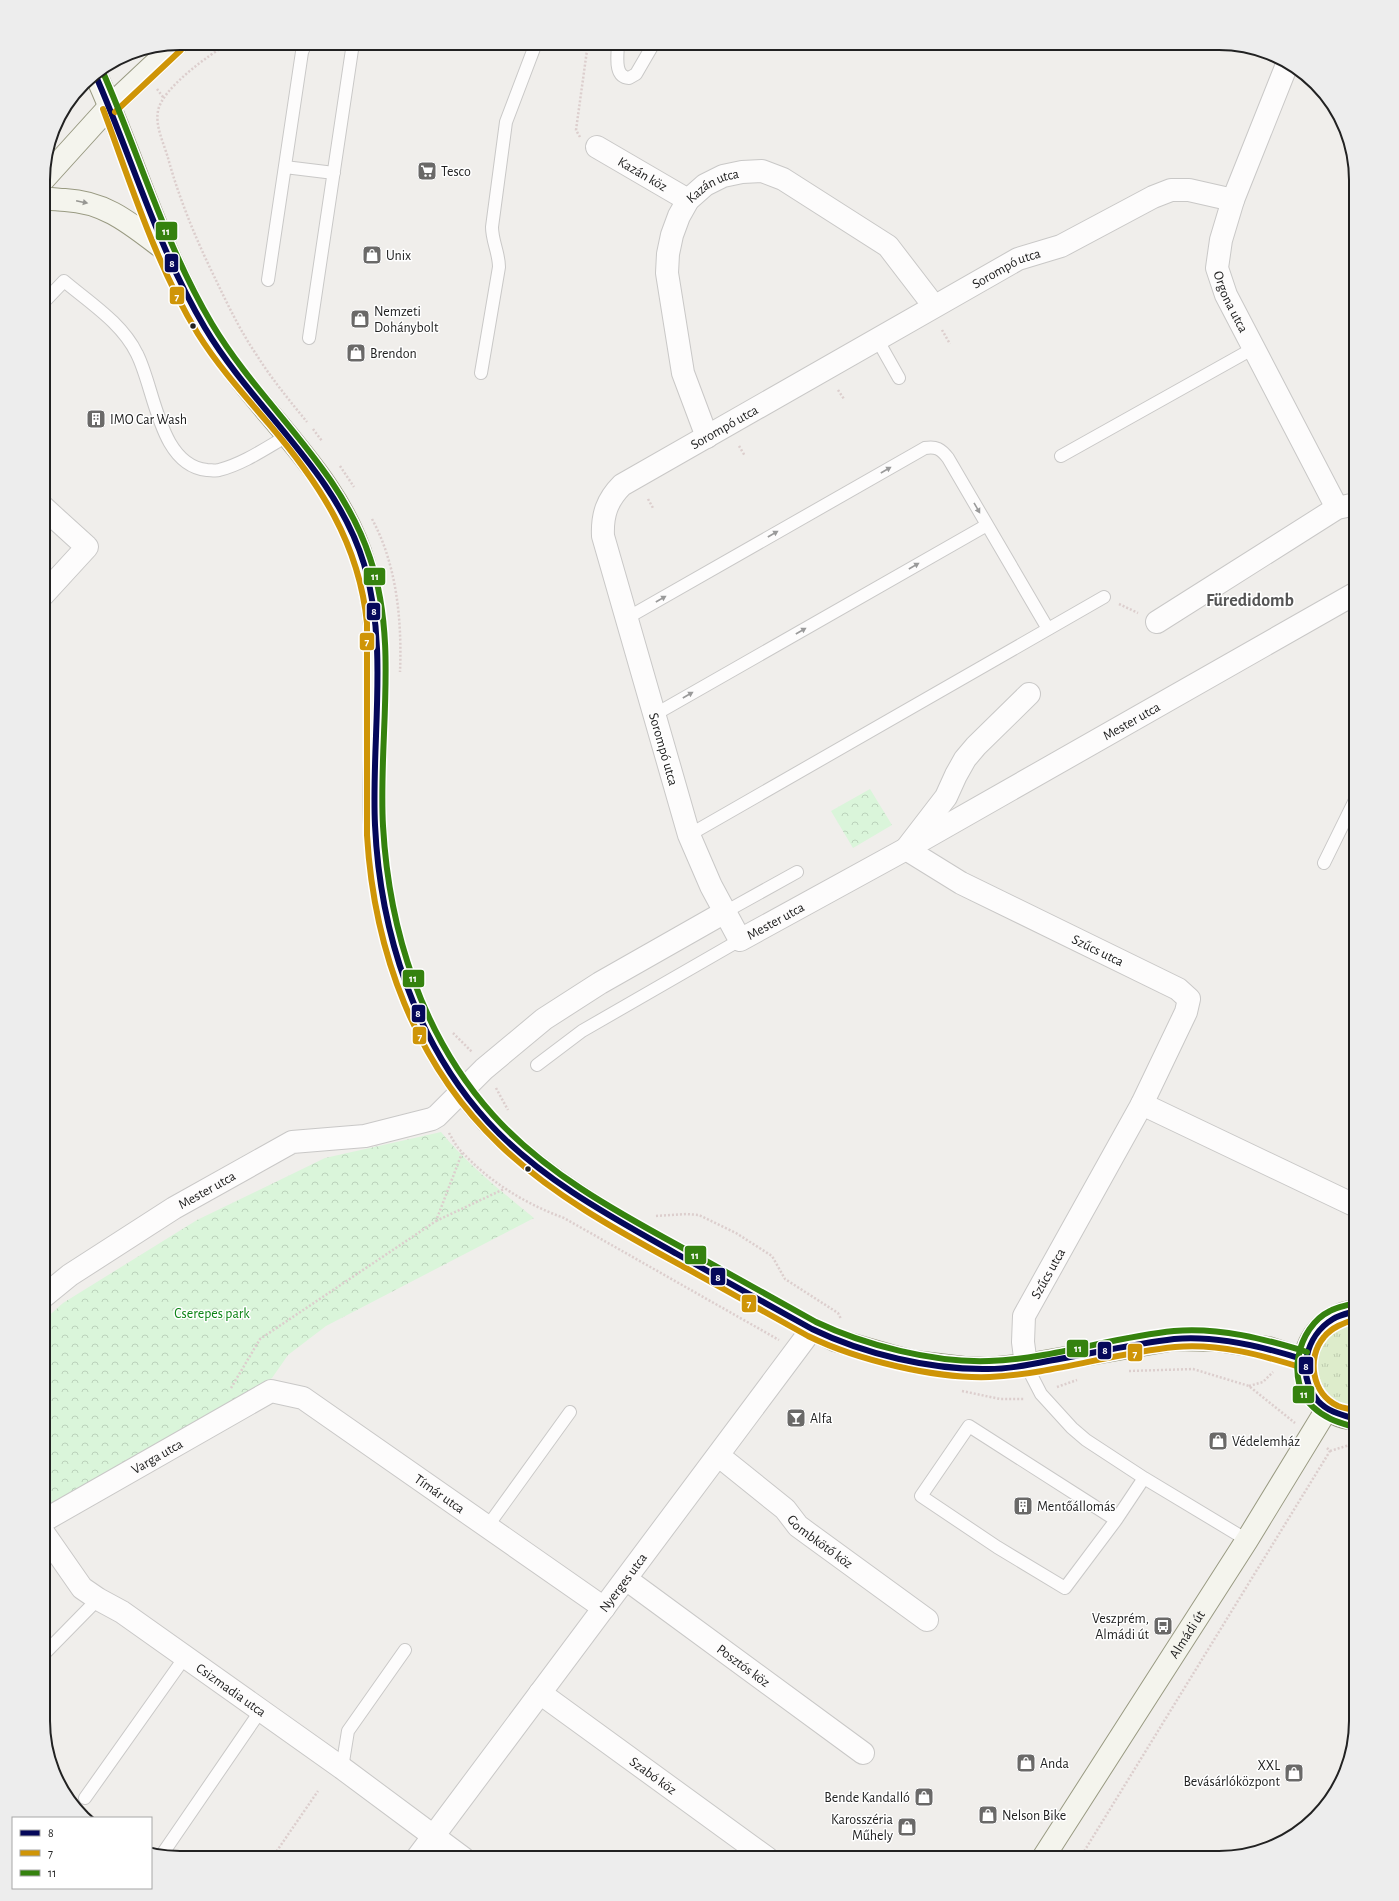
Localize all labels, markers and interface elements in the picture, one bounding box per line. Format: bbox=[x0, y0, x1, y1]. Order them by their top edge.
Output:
street label: Kazán köz bbox=[615, 155, 669, 194]
supermarket icon: Tesco bbox=[416, 160, 438, 182]
place label: Tesco bbox=[441, 165, 471, 179]
street label: Kazán utca bbox=[684, 167, 741, 206]
one-way arrow bbox=[76, 199, 88, 205]
line badge: 11 bbox=[155, 221, 178, 241]
text: 11 bbox=[162, 226, 170, 237]
shop icon: Unix bbox=[361, 244, 383, 266]
street label: Sorompó utca bbox=[970, 246, 1043, 292]
place label: Unix bbox=[386, 249, 411, 263]
line badge: 8 bbox=[164, 253, 179, 273]
text: 8 bbox=[169, 258, 175, 269]
street label: Orgona utca bbox=[1210, 269, 1251, 336]
line badge: 7 bbox=[169, 286, 185, 305]
text: 7 bbox=[175, 291, 180, 302]
place label: Nemzeti Dohánybolt bbox=[374, 305, 439, 335]
shop icon: Nemzeti Dohánybolt bbox=[349, 308, 371, 330]
unlabelled marker bbox=[188, 321, 198, 331]
shop icon: Brendon bbox=[345, 342, 367, 364]
place label: Brendon bbox=[370, 347, 417, 361]
street label: Sorompó utca bbox=[689, 403, 761, 452]
building icon: IMO Car Wash bbox=[85, 408, 107, 430]
place label: IMO Car Wash bbox=[110, 413, 187, 427]
one-way arrow bbox=[880, 466, 892, 473]
one-way arrow bbox=[973, 502, 980, 514]
one-way arrow bbox=[768, 531, 779, 538]
one-way arrow bbox=[908, 563, 920, 570]
line badge: 11 bbox=[363, 567, 386, 586]
text: 11 bbox=[371, 571, 379, 582]
district label: Füredidomb bbox=[1206, 592, 1294, 610]
one-way arrow bbox=[655, 596, 667, 603]
line badge: 8 bbox=[366, 602, 381, 621]
text: 8 bbox=[371, 606, 377, 617]
one-way arrow bbox=[795, 627, 807, 634]
line badge: 7 bbox=[359, 632, 375, 651]
text: 7 bbox=[365, 636, 370, 647]
one-way arrow bbox=[682, 692, 694, 699]
street label: Mester utca bbox=[1101, 700, 1163, 743]
street label: Sorompó utca bbox=[646, 711, 680, 788]
street label: Mester utca bbox=[745, 900, 807, 943]
street label: Szűcs utca bbox=[1070, 932, 1126, 970]
line badge: 11 bbox=[402, 969, 425, 988]
text: 11 bbox=[409, 973, 417, 984]
line badge: 8 bbox=[411, 1004, 426, 1023]
text: 8 bbox=[415, 1008, 421, 1019]
line badge: 7 bbox=[412, 1026, 427, 1045]
text: 7 bbox=[418, 1031, 423, 1042]
unlabelled marker bbox=[523, 1164, 533, 1174]
street label: Mester utca bbox=[176, 1169, 239, 1212]
line badge: 11 bbox=[684, 1245, 707, 1265]
street label: Szűcs utca bbox=[1029, 1246, 1068, 1302]
text: 11 bbox=[691, 1250, 699, 1261]
line badge: 8 bbox=[710, 1267, 726, 1286]
text: 8 bbox=[715, 1272, 721, 1283]
line badge: 7 bbox=[741, 1294, 757, 1313]
text: 7 bbox=[747, 1298, 752, 1309]
park label: Cserepes park bbox=[174, 1307, 250, 1321]
line badge: 11 bbox=[1066, 1339, 1089, 1358]
line badge: 8 bbox=[1097, 1341, 1112, 1360]
text: 11 bbox=[1074, 1343, 1082, 1354]
line badge: 7 bbox=[1127, 1343, 1143, 1362]
text: 8 bbox=[1102, 1345, 1108, 1356]
text: 7 bbox=[1133, 1348, 1138, 1359]
line badge: 8 bbox=[1298, 1356, 1314, 1375]
text: 8 bbox=[1303, 1361, 1309, 1372]
line badge: 11 bbox=[1292, 1385, 1315, 1404]
text: 11 bbox=[1300, 1389, 1308, 1400]
bar icon: Alfa bbox=[785, 1407, 807, 1429]
place label: Alfa bbox=[810, 1412, 833, 1426]
shop icon: Védelemház bbox=[1207, 1430, 1229, 1452]
place label: Védelemház bbox=[1232, 1435, 1300, 1449]
street label: Varga utca bbox=[129, 1437, 186, 1477]
street label: Tímár utca bbox=[412, 1472, 467, 1517]
building icon: Mentőállomás bbox=[1012, 1495, 1034, 1517]
place label: Mentőállomás bbox=[1037, 1500, 1116, 1514]
street label: Gombkötő köz bbox=[784, 1513, 855, 1572]
street label: Nyerges utca bbox=[597, 1550, 650, 1615]
street label: Almádi út bbox=[1167, 1608, 1208, 1661]
place label: Veszprém, Almádi út bbox=[1092, 1612, 1150, 1642]
bus stop icon: Veszprém, Almádi út bbox=[1152, 1615, 1174, 1637]
street label: Posztós köz bbox=[714, 1642, 772, 1690]
street label: Csizmadia utca bbox=[193, 1661, 269, 1720]
shop icon: Anda bbox=[1015, 1752, 1037, 1774]
street label: Szabó köz bbox=[627, 1755, 679, 1798]
place label: Anda bbox=[1040, 1757, 1069, 1771]
place label: XXL Bevásárlóközpont bbox=[1183, 1759, 1281, 1789]
shop icon: XXL Bevásárlóközpont bbox=[1283, 1762, 1305, 1784]
shop icon: Bende Kandalló bbox=[913, 1786, 935, 1808]
place label: Bende Kandalló bbox=[824, 1791, 910, 1805]
shop icon: Nelson Bike bbox=[977, 1804, 999, 1826]
place label: Nelson Bike bbox=[1002, 1809, 1066, 1823]
place label: Karosszéria Műhely bbox=[831, 1813, 894, 1843]
shop icon: Karosszéria Műhely bbox=[896, 1816, 918, 1838]
legend bbox=[12, 1817, 152, 1889]
text: 8 bbox=[48, 1827, 54, 1839]
text: 7 bbox=[48, 1847, 53, 1859]
text: 11 bbox=[48, 1867, 56, 1879]

